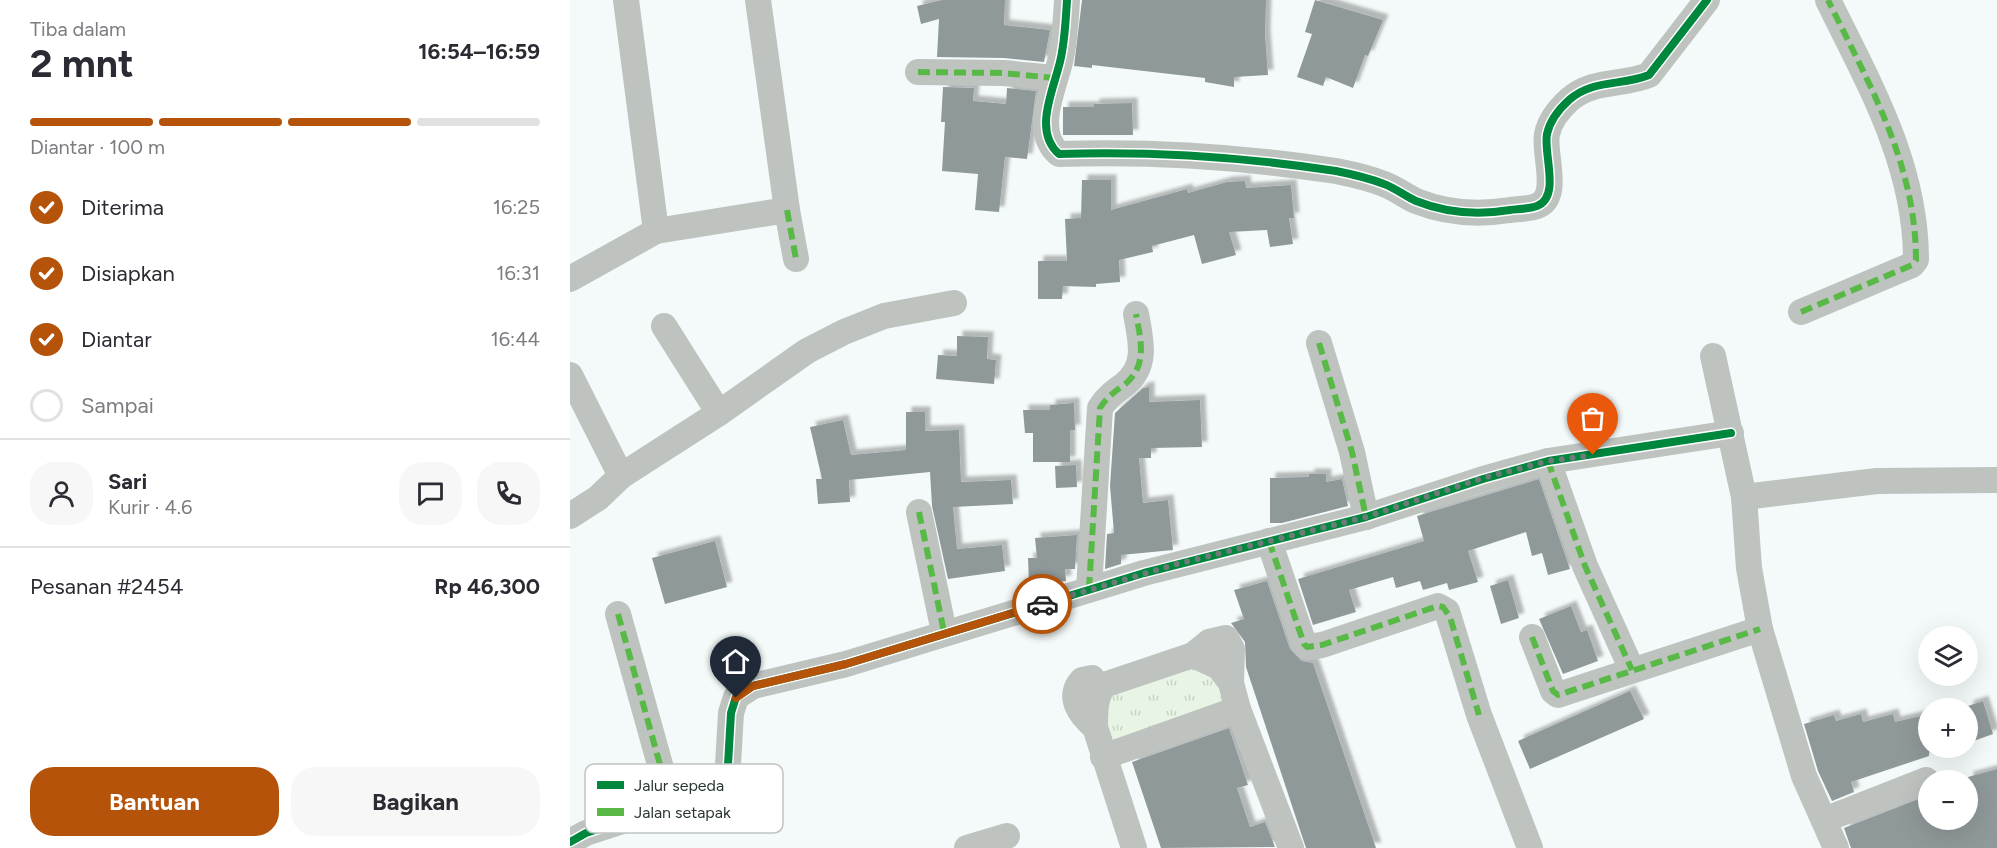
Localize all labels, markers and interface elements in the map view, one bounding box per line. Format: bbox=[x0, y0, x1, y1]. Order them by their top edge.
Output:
text: Tiba dalam bbox=[30, 17, 126, 41]
text: 16:54–16:59 bbox=[418, 38, 540, 65]
text: 2 mnt bbox=[30, 40, 134, 87]
text: Diantar · 100 m bbox=[30, 135, 165, 159]
icon: check bbox=[30, 191, 63, 224]
text: Diterima bbox=[81, 194, 164, 221]
text: 16:25 bbox=[493, 195, 540, 219]
icon: check bbox=[30, 257, 63, 290]
text: Disiapkan bbox=[81, 260, 175, 287]
text: 16:31 bbox=[496, 261, 540, 285]
icon: check bbox=[30, 323, 63, 356]
text: Diantar bbox=[81, 326, 152, 353]
text: 16:44 bbox=[491, 327, 540, 351]
text: Sampai bbox=[81, 392, 154, 419]
pin bbox=[1567, 393, 1618, 455]
icon: bag bbox=[1576, 402, 1609, 435]
button: person bbox=[30, 462, 93, 525]
button: chat bbox=[399, 462, 462, 525]
button: phone bbox=[477, 462, 540, 525]
text: Sari bbox=[108, 468, 147, 495]
text: Kurir · 4.6 bbox=[108, 495, 192, 519]
text: Pesanan #2454 bbox=[30, 573, 183, 600]
text: Rp 46,300 bbox=[434, 573, 540, 600]
courier bbox=[1012, 574, 1072, 634]
icon: car bbox=[1026, 588, 1059, 621]
map controls bbox=[1918, 626, 1978, 830]
button: layers bbox=[1918, 626, 1978, 686]
pin bbox=[710, 636, 761, 698]
icon: home bbox=[719, 645, 752, 678]
button: + bbox=[1918, 698, 1978, 758]
legend bbox=[585, 764, 783, 833]
button: Bantuan bbox=[30, 767, 279, 836]
button: Bagikan bbox=[291, 767, 540, 836]
button: − bbox=[1918, 770, 1978, 830]
text: Jalur sepeda bbox=[634, 776, 724, 795]
text: Jalan setapak bbox=[634, 803, 731, 822]

